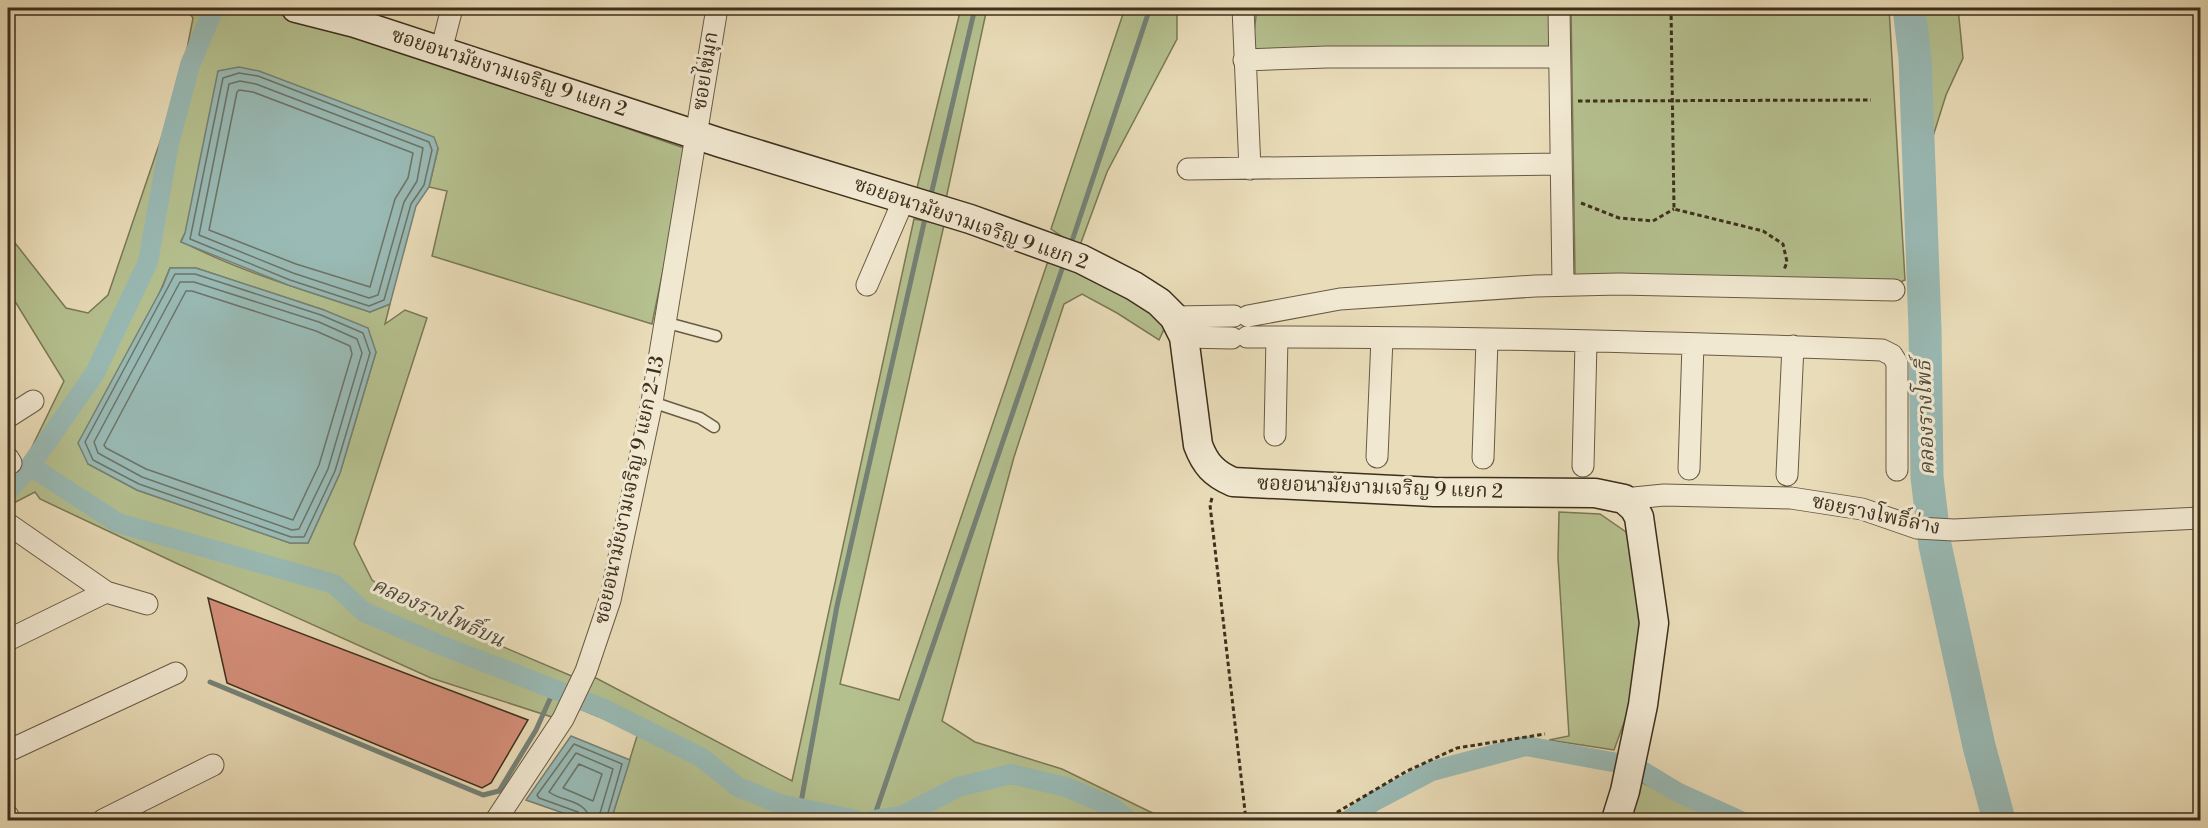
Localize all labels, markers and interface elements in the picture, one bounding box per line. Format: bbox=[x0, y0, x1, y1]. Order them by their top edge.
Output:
street label: ซอยอนามัยงามเจริญ 9 แยก 2 bbox=[388, 23, 630, 123]
street label: ซอยไข่มุก bbox=[685, 30, 725, 112]
street label: ซอยอนามัยงามเจริญ 9 แยก 2 bbox=[851, 172, 1091, 276]
street label: ซอยอนามัยงามเจริญ 9 แยก 2-13 bbox=[589, 353, 671, 627]
water label: คลองรางโพธิ์ bbox=[1907, 353, 1941, 476]
street label: ซอยอนามัยงามเจริญ 9 แยก 2 bbox=[1257, 471, 1503, 505]
street label: ซอยรางโพธิ์ล่าง bbox=[1809, 486, 1943, 541]
water label: คลองรางโพธิ์บน bbox=[368, 569, 510, 654]

